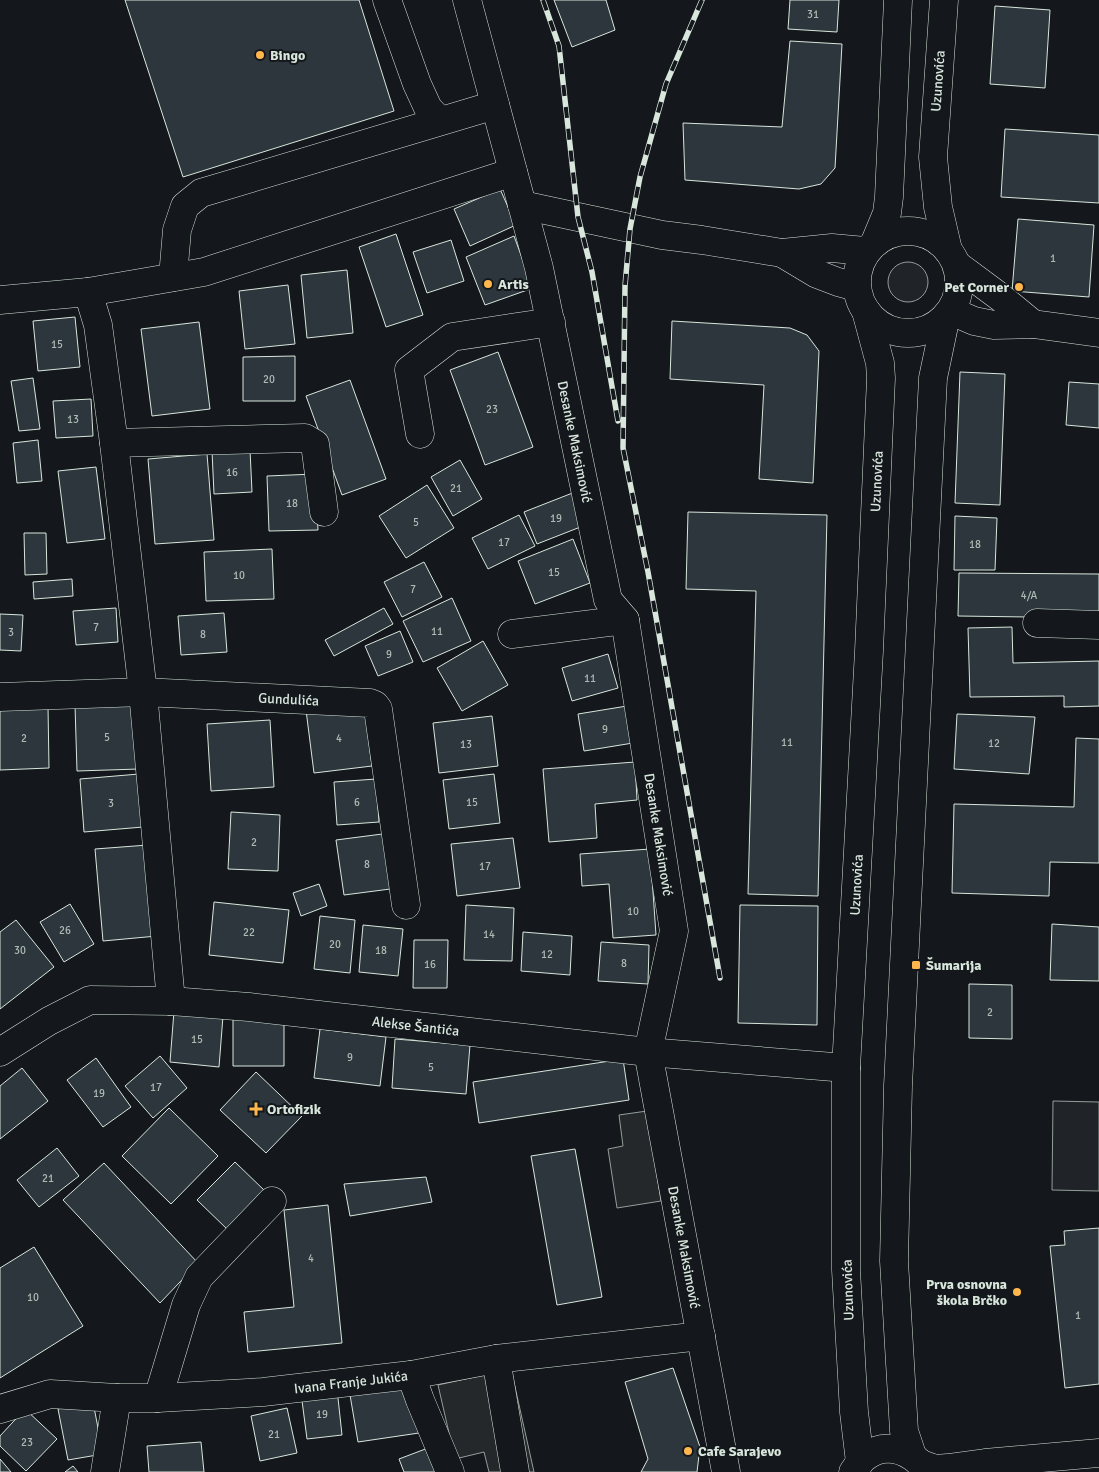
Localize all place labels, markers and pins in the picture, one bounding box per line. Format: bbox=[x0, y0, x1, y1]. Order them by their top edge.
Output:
place label: Bingo bbox=[270, 47, 305, 64]
marker: Bingo bbox=[254, 49, 266, 61]
place label: Artis bbox=[498, 276, 529, 293]
marker: Artis bbox=[482, 278, 494, 290]
place label: Pet Corner bbox=[944, 279, 1009, 296]
marker: Pet Corner bbox=[1013, 281, 1025, 293]
place label: Šumarija bbox=[926, 957, 981, 974]
marker: Šumarija bbox=[910, 959, 922, 971]
place label: Ortofizik bbox=[267, 1101, 322, 1118]
marker: Ortofizik bbox=[249, 1102, 263, 1116]
place label: Prva osnovna škola Brčko bbox=[926, 1276, 1007, 1309]
marker: Prva osnovna škola Brčko bbox=[1011, 1286, 1023, 1298]
place label: Cafe Sarajevo bbox=[698, 1443, 781, 1460]
marker: Cafe Sarajevo bbox=[682, 1445, 694, 1457]

